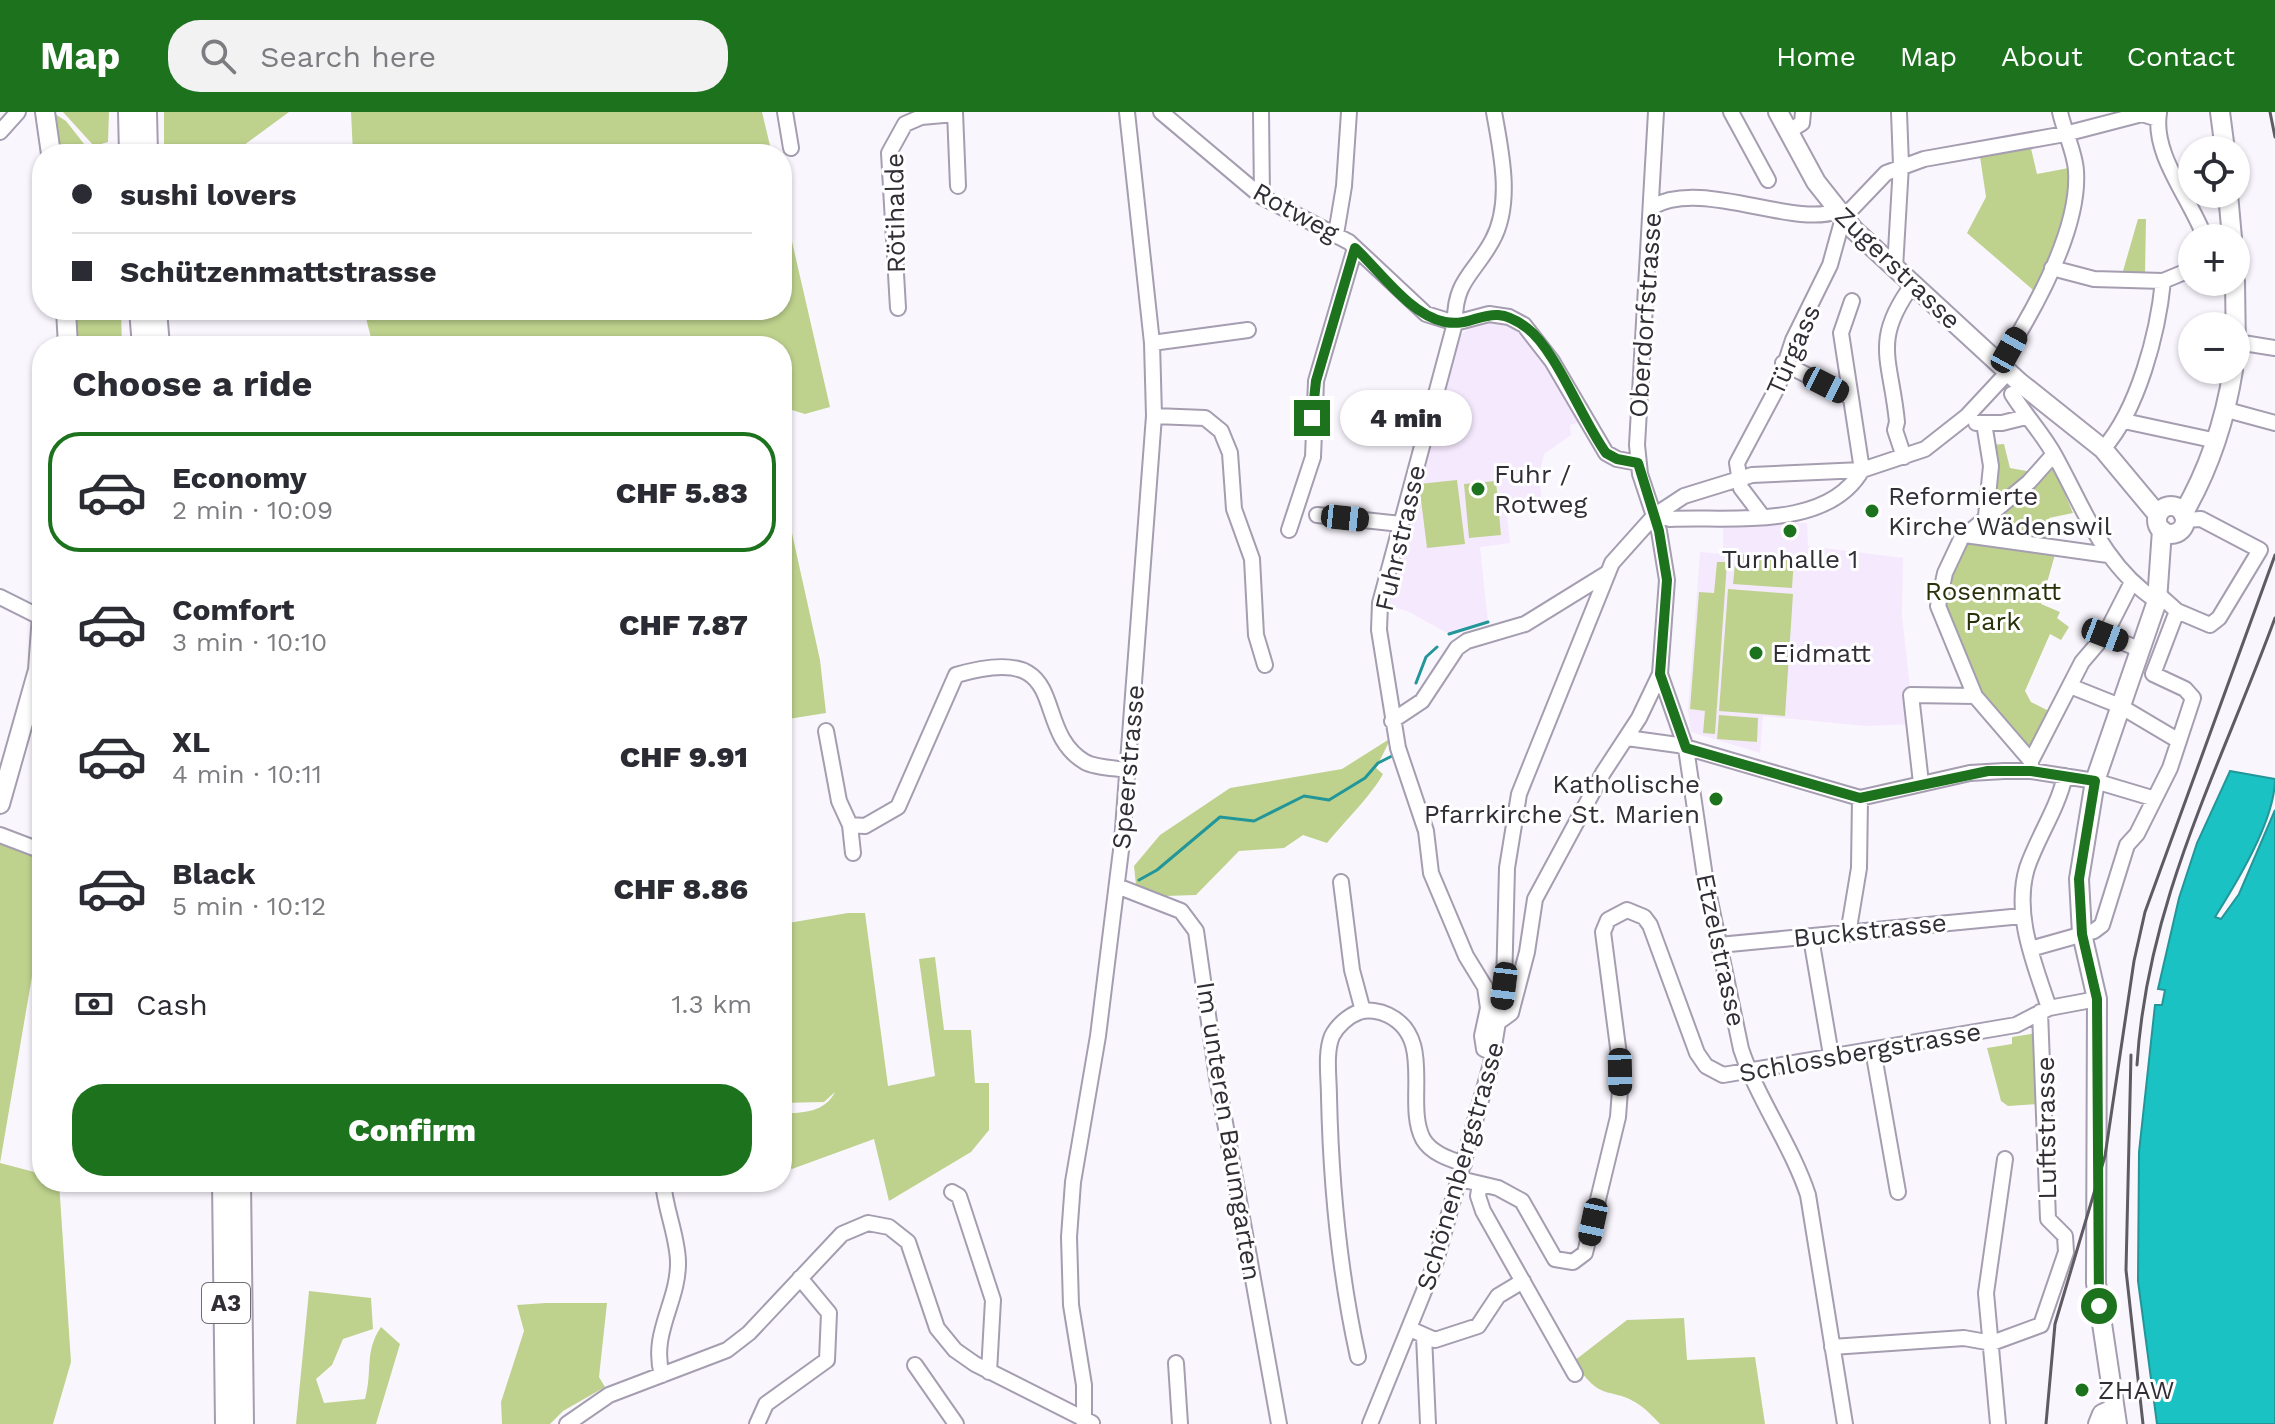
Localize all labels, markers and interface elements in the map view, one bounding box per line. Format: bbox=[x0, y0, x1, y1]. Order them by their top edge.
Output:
search box bbox=[168, 20, 728, 92]
text: Map bbox=[40, 34, 120, 78]
icon: search bbox=[196, 34, 240, 78]
text: Search here bbox=[260, 39, 436, 74]
text: Home bbox=[1776, 40, 1856, 73]
text: Map bbox=[1900, 40, 1957, 73]
text: About bbox=[2001, 40, 2083, 73]
text: Contact bbox=[2127, 40, 2235, 73]
map controls bbox=[2178, 136, 2250, 384]
button: locate bbox=[2178, 136, 2250, 208]
street label: Rötihalde bbox=[879, 153, 911, 273]
street label: Rotweg bbox=[1248, 176, 1344, 248]
text: sushi lovers bbox=[120, 177, 297, 212]
street label: Zugerstrasse bbox=[1829, 201, 1967, 335]
street label: Oberdorfstrasse bbox=[1623, 211, 1667, 419]
button: + bbox=[2178, 224, 2250, 296]
text: Schützenmattstrasse bbox=[120, 254, 437, 289]
street label: Türgass bbox=[1760, 300, 1826, 400]
button: − bbox=[2178, 312, 2250, 384]
car bbox=[1987, 323, 2031, 377]
text: Choose a ride bbox=[72, 363, 312, 405]
car bbox=[1799, 363, 1853, 407]
callout: 4 min bbox=[1340, 390, 1472, 446]
route end bbox=[1294, 400, 1330, 436]
text: 4 min bbox=[1370, 403, 1442, 433]
icon: car bbox=[76, 456, 148, 528]
place label: Fuhr / Rotweg bbox=[1494, 459, 1587, 519]
text: Economy bbox=[172, 460, 307, 495]
street label: Fuhrstrasse bbox=[1369, 462, 1431, 614]
text: CHF 5.83 bbox=[616, 475, 748, 510]
marker: Fuhr / Rotweg bbox=[1469, 480, 1487, 498]
place label: Reformierte Kirche Wädenswil bbox=[1888, 481, 2112, 541]
text: 2 min · 10:09 bbox=[172, 495, 333, 525]
marker: Reformierte Kirche Wädenswil bbox=[1863, 502, 1881, 520]
car bbox=[1320, 504, 1370, 532]
marker: Turnhalle 1 bbox=[1781, 522, 1799, 540]
place label: Turnhalle 1 bbox=[1722, 544, 1858, 574]
park label: Rosenmatt Park bbox=[1925, 576, 2061, 636]
icon: car bbox=[76, 588, 148, 660]
text: Comfort bbox=[172, 592, 294, 627]
text: CHF 7.87 bbox=[619, 607, 748, 642]
car bbox=[2078, 615, 2132, 655]
text: 3 min · 10:10 bbox=[172, 627, 327, 657]
place label: Eidmatt bbox=[1772, 638, 1871, 668]
marker: Eidmatt bbox=[1747, 644, 1765, 662]
street label: Speerstrasse bbox=[1106, 684, 1150, 850]
icon: car bbox=[76, 720, 148, 792]
text: XL bbox=[172, 724, 210, 759]
text: CHF 9.91 bbox=[620, 739, 748, 774]
text: 4 min · 10:11 bbox=[172, 759, 322, 789]
place label: Katholische Pfarrkirche St. Marien bbox=[1424, 769, 1700, 829]
marker: Katholische Pfarrkirche St. Marien bbox=[1707, 790, 1725, 808]
icon: car bbox=[76, 852, 148, 924]
text: Black bbox=[172, 856, 256, 891]
text: CHF 8.86 bbox=[614, 871, 748, 906]
street label: Etzelstrasse bbox=[1690, 871, 1752, 1029]
text: 5 min · 10:12 bbox=[172, 891, 326, 921]
street label: Buckstrasse bbox=[1792, 907, 1948, 953]
car bbox=[1489, 961, 1519, 1011]
street label: Im unteren Baumgarten bbox=[1191, 979, 1267, 1283]
icon: cash bbox=[72, 982, 116, 1026]
text: Cash bbox=[136, 987, 208, 1022]
text: 1.3 km bbox=[671, 989, 752, 1019]
street label: Schlossbergstrasse bbox=[1737, 1016, 1983, 1088]
street label: Schönenbergstrasse bbox=[1410, 1038, 1510, 1294]
car bbox=[1608, 1048, 1632, 1096]
street label: Luftstrasse bbox=[2030, 1056, 2062, 1200]
button: Confirm bbox=[72, 1084, 752, 1176]
car bbox=[1576, 1196, 1610, 1248]
road number: A3 bbox=[202, 1283, 250, 1323]
route start bbox=[2081, 1288, 2117, 1324]
place label: ZHAW bbox=[2098, 1375, 2175, 1405]
marker: ZHAW bbox=[2073, 1381, 2091, 1399]

